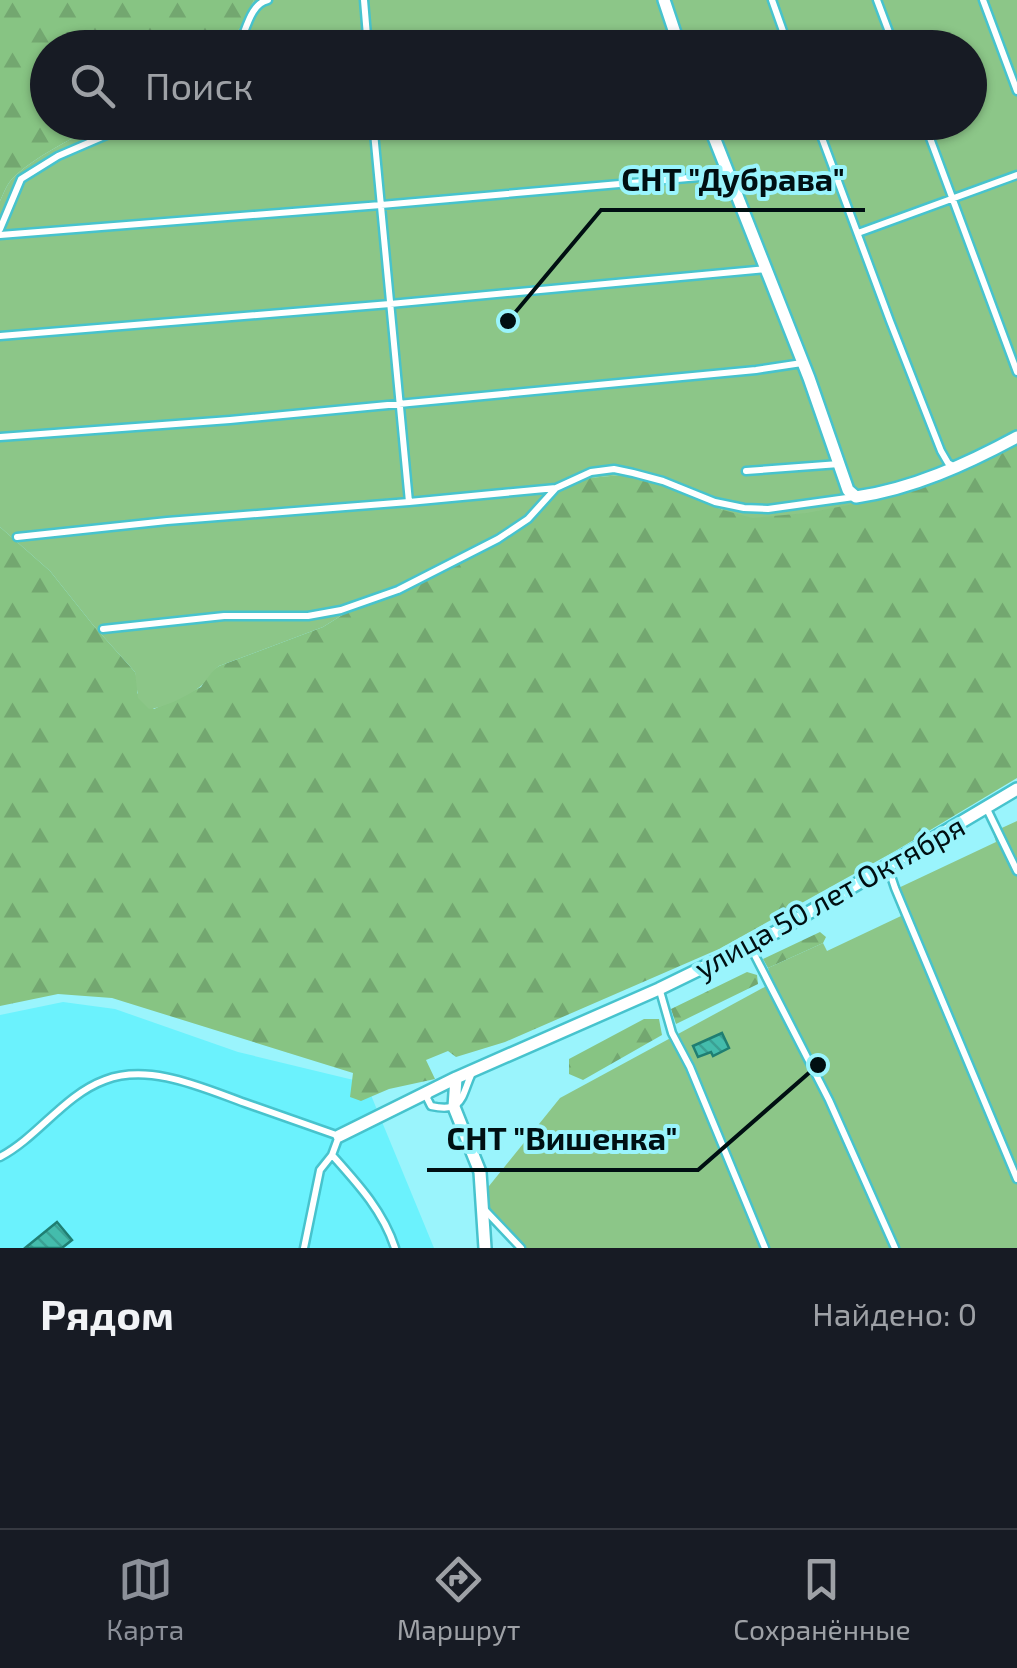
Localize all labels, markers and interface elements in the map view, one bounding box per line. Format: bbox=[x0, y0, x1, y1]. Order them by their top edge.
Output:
search box bbox=[30, 30, 987, 140]
icon: search bbox=[65, 58, 120, 113]
text: Поиск bbox=[145, 62, 254, 108]
callout: СНТ "Дубрава" bbox=[601, 148, 865, 210]
text: СНТ "Дубрава" bbox=[621, 159, 845, 198]
street label: улица 50 лет Октября bbox=[688, 807, 971, 986]
callout: СНТ "Вишенка" bbox=[427, 1108, 698, 1170]
text: СНТ "Вишенка" bbox=[446, 1118, 678, 1156]
text: Рядом bbox=[40, 1288, 174, 1338]
text: Найдено: 0 bbox=[812, 1294, 977, 1332]
tab: Карта bbox=[106, 1552, 184, 1646]
tab: Маршрут bbox=[397, 1552, 521, 1646]
tab: Сохранённые bbox=[733, 1552, 911, 1646]

